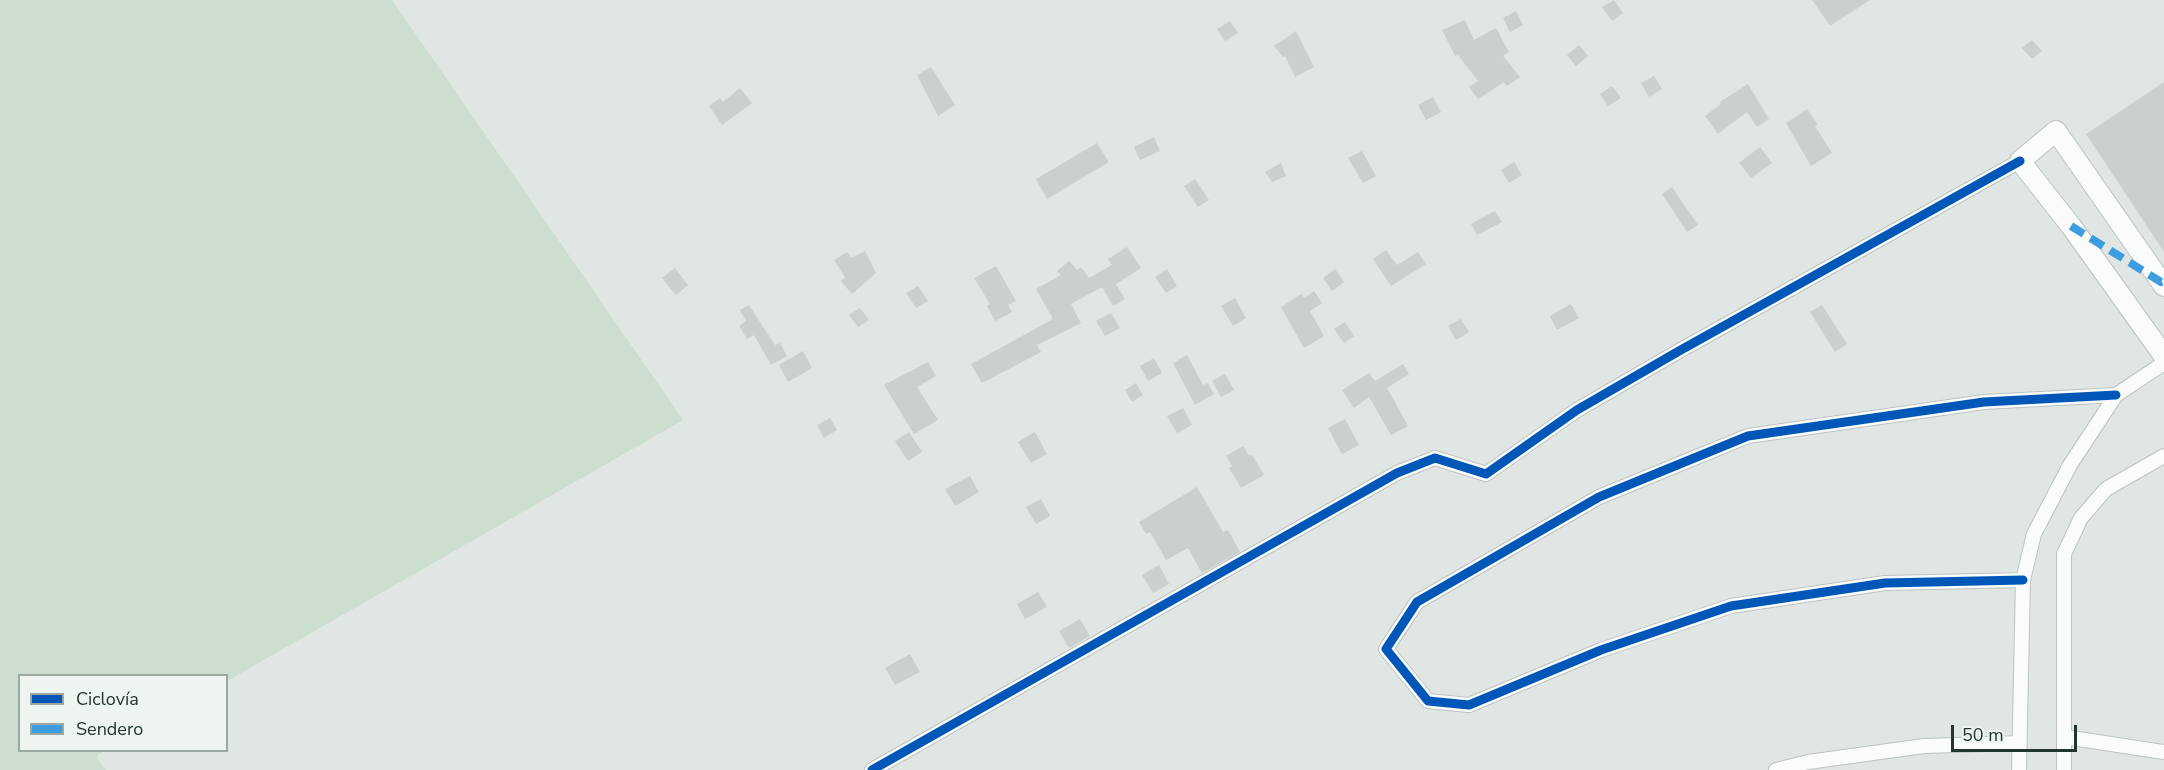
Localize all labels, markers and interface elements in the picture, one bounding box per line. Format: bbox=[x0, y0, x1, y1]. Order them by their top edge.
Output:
legend bbox=[18, 674, 228, 752]
text: Ciclovía bbox=[76, 687, 139, 711]
scale bar bbox=[1954, 713, 2080, 751]
text: Sendero bbox=[76, 717, 143, 741]
text: 50 m bbox=[1962, 723, 2004, 747]

